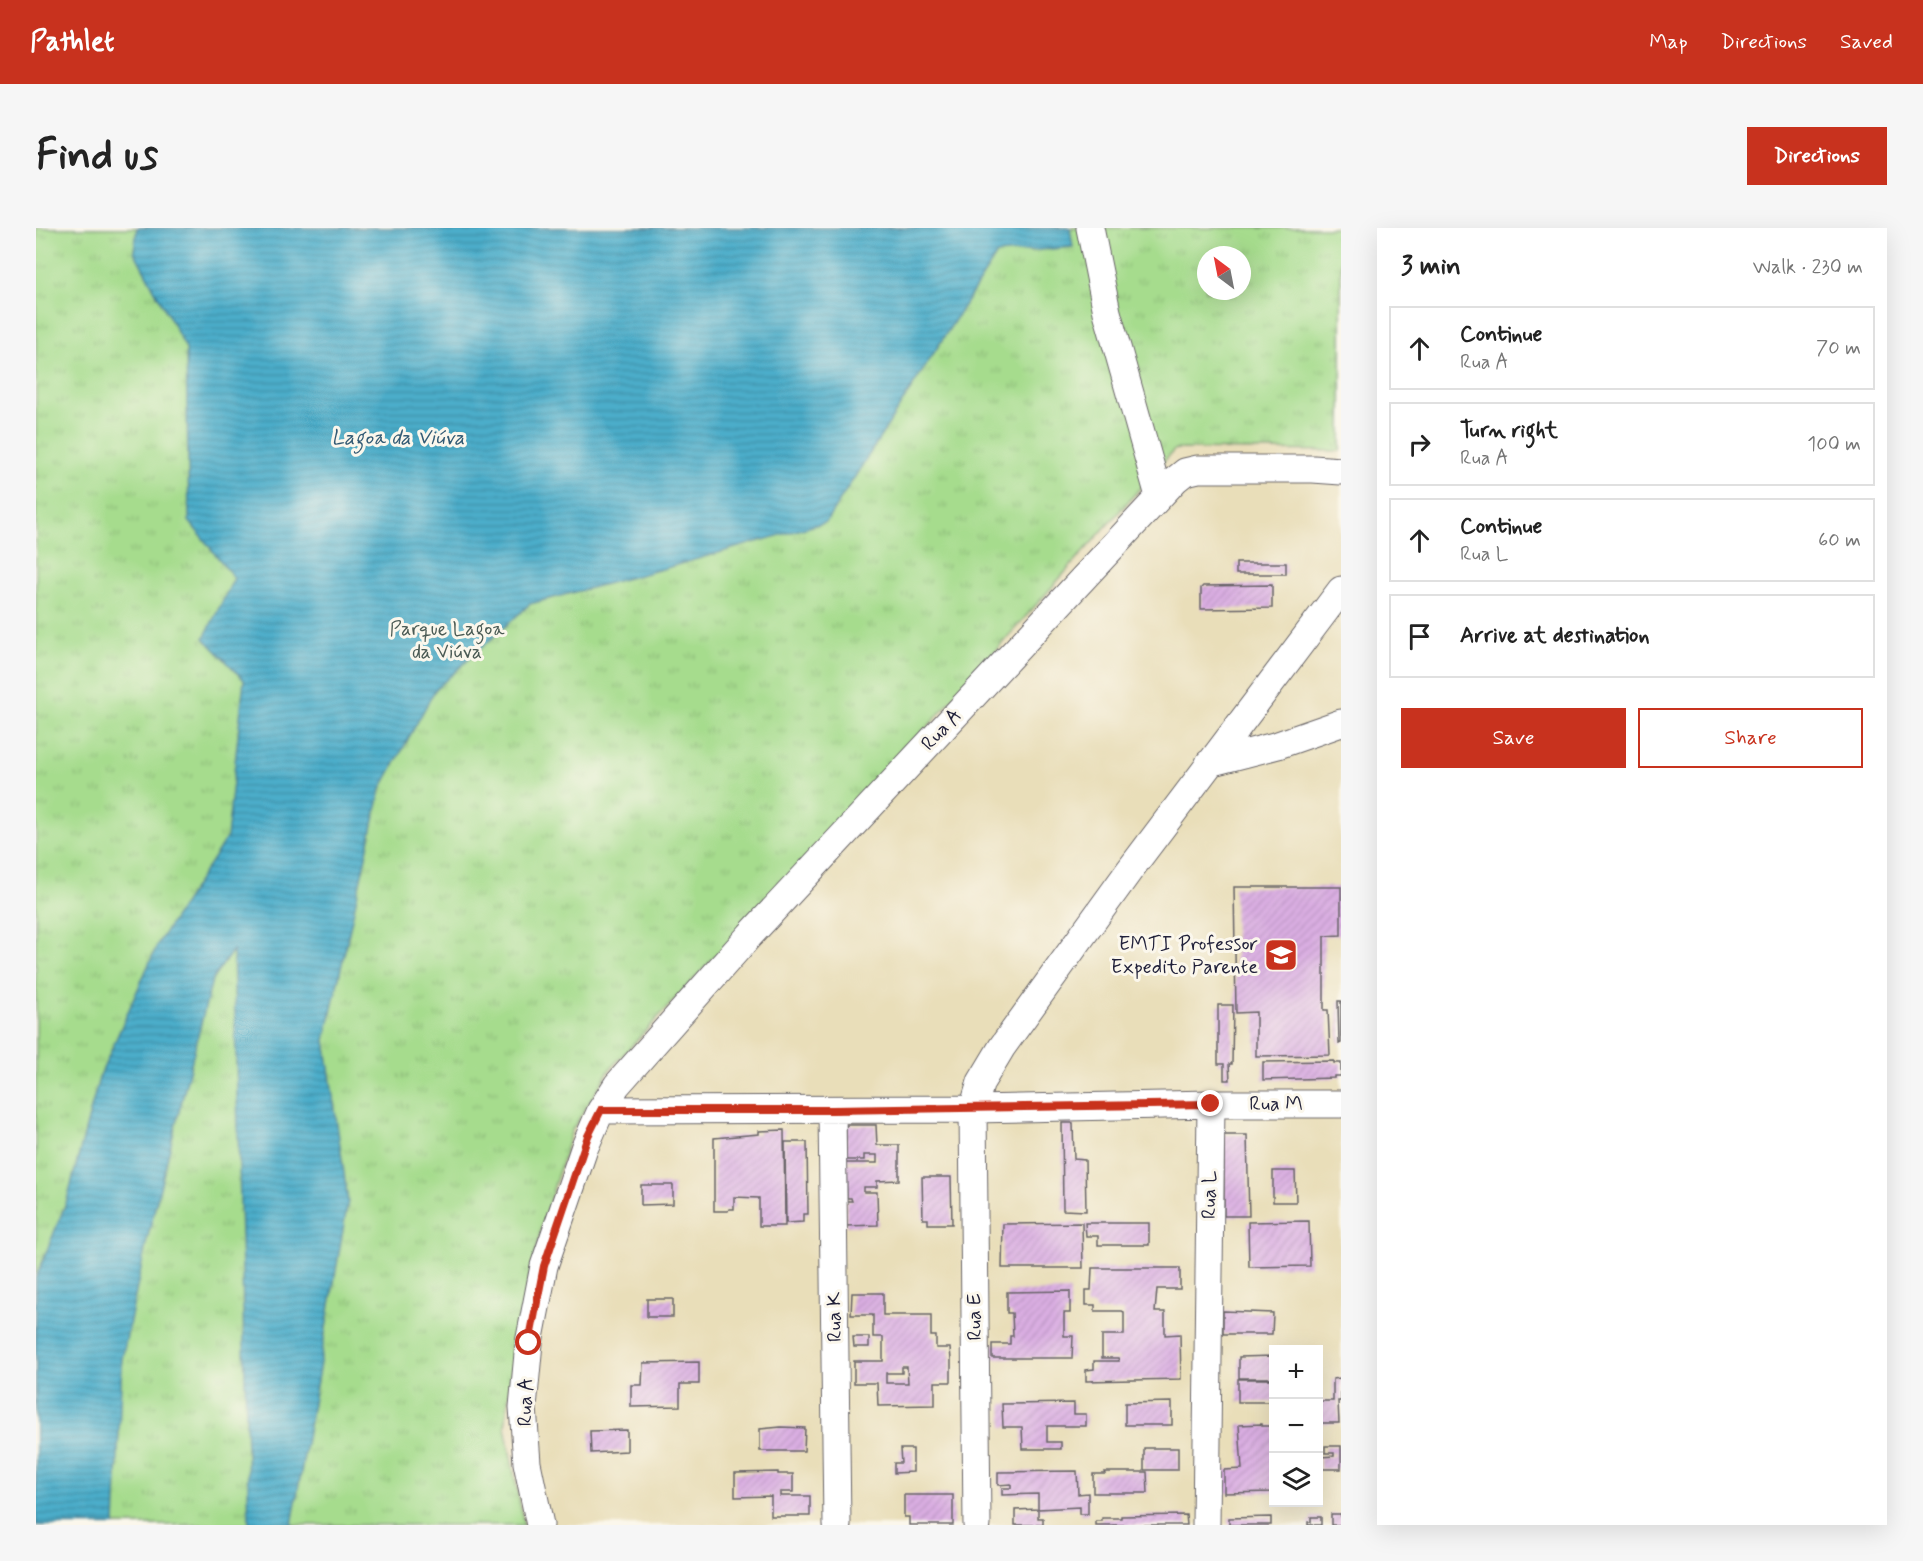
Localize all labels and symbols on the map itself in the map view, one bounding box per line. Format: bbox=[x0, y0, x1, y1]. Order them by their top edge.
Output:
north arrow bbox=[1197, 246, 1251, 300]
water label: Lagoa da Viúva bbox=[331, 424, 465, 454]
park label: Parque Lagoa da Viúva bbox=[390, 616, 505, 666]
street label: Rua A bbox=[915, 703, 969, 757]
place label: EMTI Professor Expedito Parente bbox=[1111, 931, 1258, 981]
school or university icon: EMTI Professor Expedito Parente bbox=[1263, 937, 1299, 973]
route end bbox=[1197, 1090, 1223, 1116]
street label: Rua M bbox=[1249, 1091, 1303, 1118]
street label: Rua L bbox=[1196, 1170, 1224, 1219]
street label: Rua K bbox=[821, 1292, 849, 1342]
street label: Rua E bbox=[961, 1293, 989, 1341]
route start bbox=[515, 1329, 541, 1355]
street label: Rua A bbox=[512, 1377, 540, 1427]

